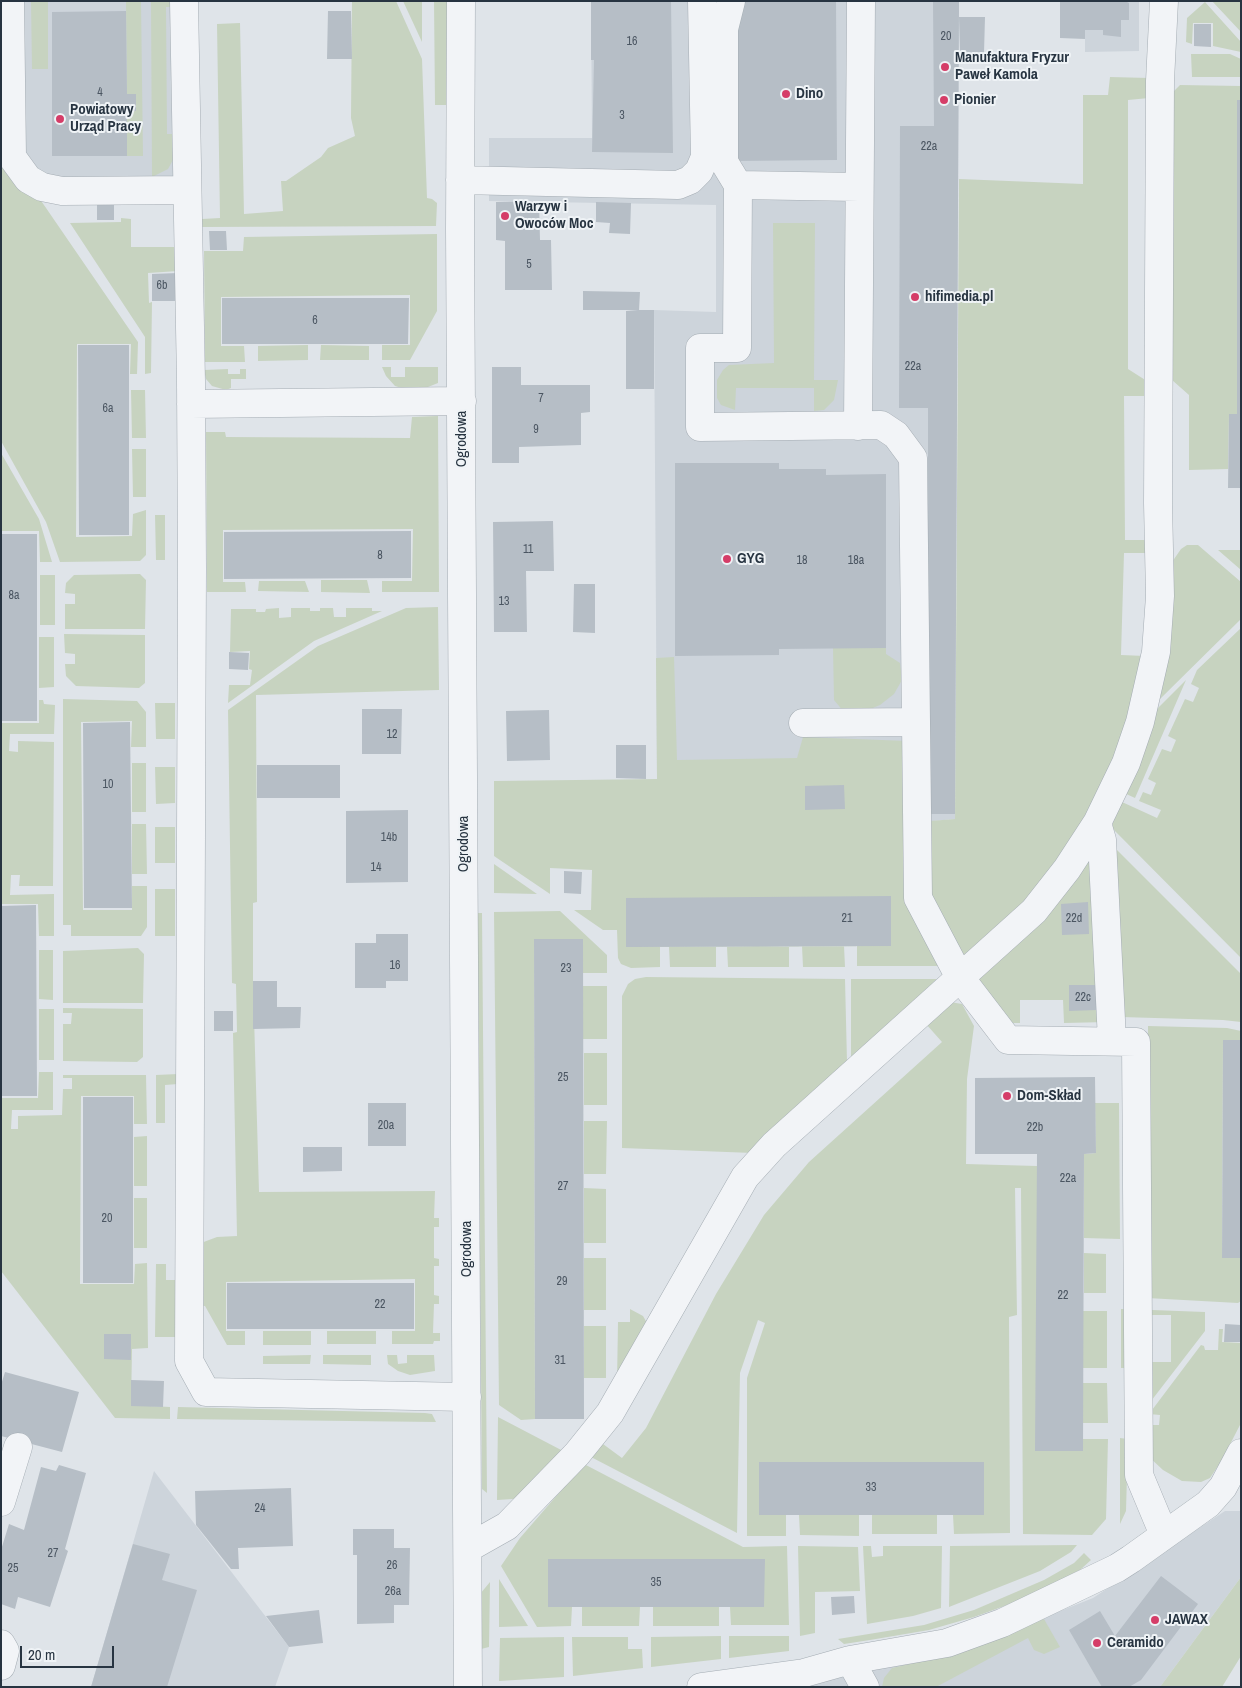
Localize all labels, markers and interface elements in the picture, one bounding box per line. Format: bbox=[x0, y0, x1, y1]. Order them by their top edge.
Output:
house number: 20 bbox=[941, 30, 951, 44]
house number: 16 bbox=[627, 35, 637, 49]
place label: Manufaktura Fryzur Paweł Kamola bbox=[955, 49, 1069, 84]
marker: Manufaktura Fryzur Paweł Kamola bbox=[939, 61, 951, 73]
place label: Dino bbox=[796, 85, 823, 103]
house number: 4 bbox=[97, 86, 103, 100]
marker: Dino bbox=[780, 88, 792, 100]
place label: Pionier bbox=[954, 91, 996, 109]
marker: Pionier bbox=[938, 94, 950, 106]
place label: Powiatowy Urząd Pracy bbox=[70, 101, 141, 136]
house number: 3 bbox=[619, 109, 625, 123]
marker: Powiatowy Urząd Pracy bbox=[54, 113, 66, 125]
house number: 22a bbox=[921, 140, 937, 154]
place label: Warzyw i Owoców Moc bbox=[515, 198, 594, 233]
marker: Warzyw i Owoców Moc bbox=[499, 210, 511, 222]
house number: 5 bbox=[526, 258, 532, 272]
house number: 6b bbox=[157, 279, 167, 293]
place label: hifimedia.pl bbox=[925, 288, 993, 306]
marker: hifimedia.pl bbox=[909, 291, 921, 303]
house number: 6 bbox=[312, 314, 318, 328]
house number: 22a bbox=[905, 360, 921, 374]
house number: 7 bbox=[538, 392, 544, 406]
house number: 6a bbox=[103, 402, 113, 416]
street label: Ogrodowa bbox=[453, 411, 471, 467]
house number: 9 bbox=[533, 423, 539, 437]
house number: 11 bbox=[523, 543, 533, 557]
house number: 8 bbox=[377, 549, 383, 563]
place label: GYG bbox=[737, 550, 764, 568]
marker: GYG bbox=[721, 553, 733, 565]
house number: 18 bbox=[797, 554, 807, 568]
house number: 18a bbox=[848, 554, 864, 568]
house number: 8a bbox=[9, 589, 19, 603]
house number: 13 bbox=[499, 595, 509, 609]
house number: 12 bbox=[387, 728, 397, 742]
house number: 10 bbox=[103, 778, 113, 792]
street label: Ogrodowa bbox=[455, 816, 473, 872]
house number: 14b bbox=[381, 831, 397, 845]
house number: 14 bbox=[371, 861, 381, 875]
house number: 21 bbox=[842, 912, 852, 926]
house number: 22d bbox=[1066, 912, 1082, 926]
house number: 16 bbox=[390, 959, 400, 973]
house number: 23 bbox=[561, 962, 571, 976]
house number: 22c bbox=[1075, 991, 1091, 1005]
house number: 25 bbox=[558, 1071, 568, 1085]
place label: Dom-Skład bbox=[1017, 1087, 1081, 1105]
marker: Dom-Skład bbox=[1001, 1090, 1013, 1102]
house number: 20a bbox=[378, 1119, 394, 1133]
house number: 22b bbox=[1027, 1121, 1043, 1135]
house number: 22a bbox=[1060, 1172, 1076, 1186]
house number: 27 bbox=[558, 1180, 568, 1194]
house number: 20 bbox=[102, 1212, 112, 1226]
street label: Ogrodowa bbox=[458, 1221, 476, 1277]
house number: 29 bbox=[557, 1275, 567, 1289]
house number: 22 bbox=[1058, 1289, 1068, 1303]
house number: 22 bbox=[375, 1298, 385, 1312]
house number: 31 bbox=[555, 1354, 565, 1368]
house number: 33 bbox=[866, 1481, 876, 1495]
house number: 24 bbox=[255, 1502, 265, 1516]
house number: 27 bbox=[48, 1547, 58, 1561]
house number: 26 bbox=[387, 1559, 397, 1573]
house number: 25 bbox=[8, 1562, 18, 1576]
house number: 35 bbox=[651, 1576, 661, 1590]
house number: 26a bbox=[385, 1585, 401, 1599]
place label: JAWAX bbox=[1165, 1611, 1208, 1629]
marker: JAWAX bbox=[1149, 1614, 1161, 1626]
place label: Ceramido bbox=[1107, 1634, 1164, 1652]
scale bar bbox=[22, 1636, 116, 1668]
marker: Ceramido bbox=[1091, 1637, 1103, 1649]
text: 20 m bbox=[28, 1644, 55, 1665]

